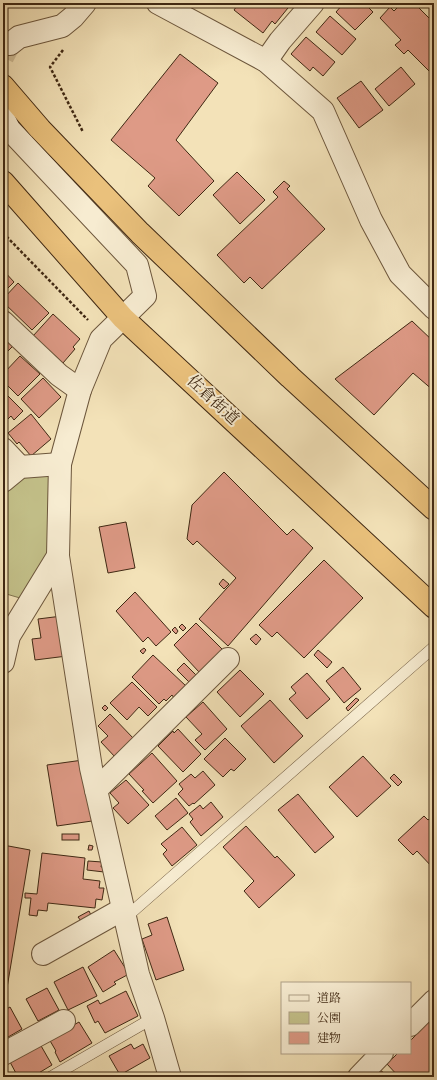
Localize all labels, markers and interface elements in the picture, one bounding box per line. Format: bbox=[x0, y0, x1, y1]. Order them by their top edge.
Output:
street label: 佐倉街道 bbox=[181, 371, 243, 431]
legend bbox=[281, 982, 411, 1054]
text: 道路 bbox=[317, 990, 341, 1008]
text: 公園 bbox=[317, 1010, 341, 1028]
text: 建物 bbox=[317, 1030, 341, 1048]

